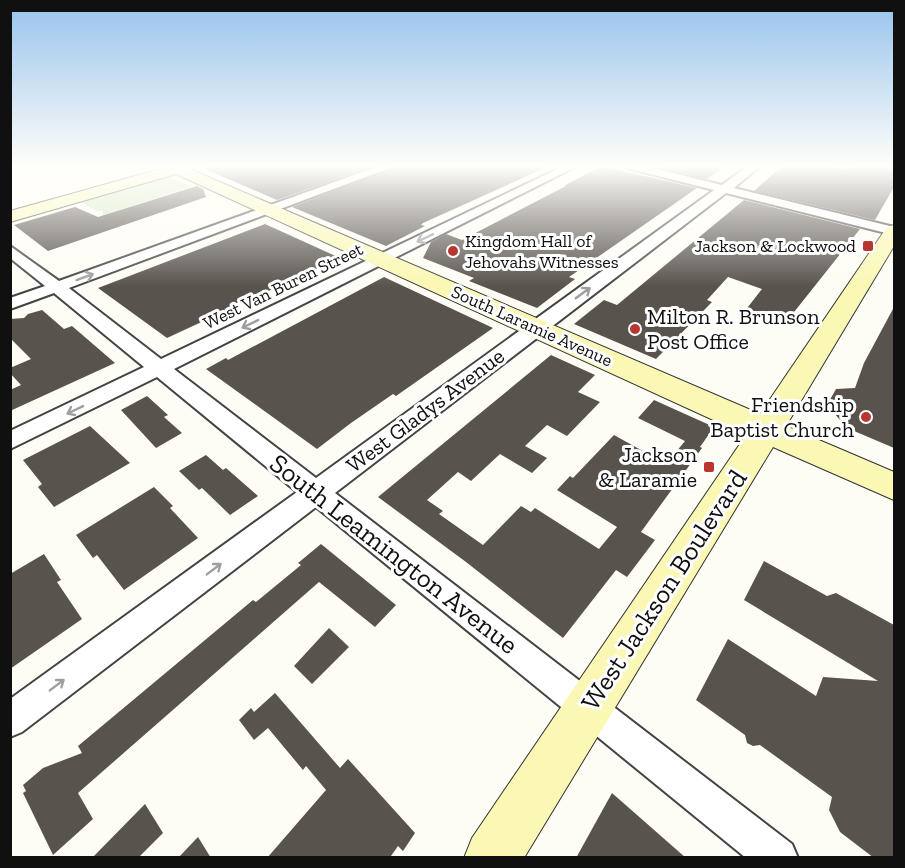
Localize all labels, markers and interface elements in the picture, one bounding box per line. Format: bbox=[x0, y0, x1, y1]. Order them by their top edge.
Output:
place label: Kingdom Hall of Jehovahs Witnesses bbox=[465, 230, 619, 273]
one-way arrow bbox=[417, 232, 435, 244]
place label: Jackson & Lockwood bbox=[695, 235, 856, 257]
street label: West Van Buren Street bbox=[200, 238, 367, 334]
marker: Jackson & Lockwood bbox=[861, 239, 875, 253]
marker: Kingdom Hall of Jehovahs Witnesses bbox=[446, 244, 460, 258]
one-way arrow bbox=[75, 270, 94, 281]
street label: South Laramie Avenue bbox=[448, 281, 616, 371]
one-way arrow bbox=[574, 287, 590, 299]
place label: Milton R. Brunson Post Office bbox=[647, 303, 820, 355]
one-way arrow bbox=[242, 318, 260, 330]
marker: Milton R. Brunson Post Office bbox=[628, 322, 642, 336]
street label: West Gladys Avenue bbox=[341, 342, 510, 479]
place label: Friendship Baptist Church bbox=[710, 391, 855, 443]
one-way arrow bbox=[67, 404, 85, 416]
marker: Friendship Baptist Church bbox=[859, 410, 873, 424]
place label: Jackson & Laramie bbox=[598, 441, 697, 493]
street label: South Leamington Avenue bbox=[264, 447, 524, 661]
marker: Jackson & Laramie bbox=[702, 460, 716, 474]
street label: West Jackson Boulevard bbox=[574, 464, 754, 716]
one-way arrow bbox=[205, 562, 221, 575]
one-way arrow bbox=[49, 679, 65, 692]

